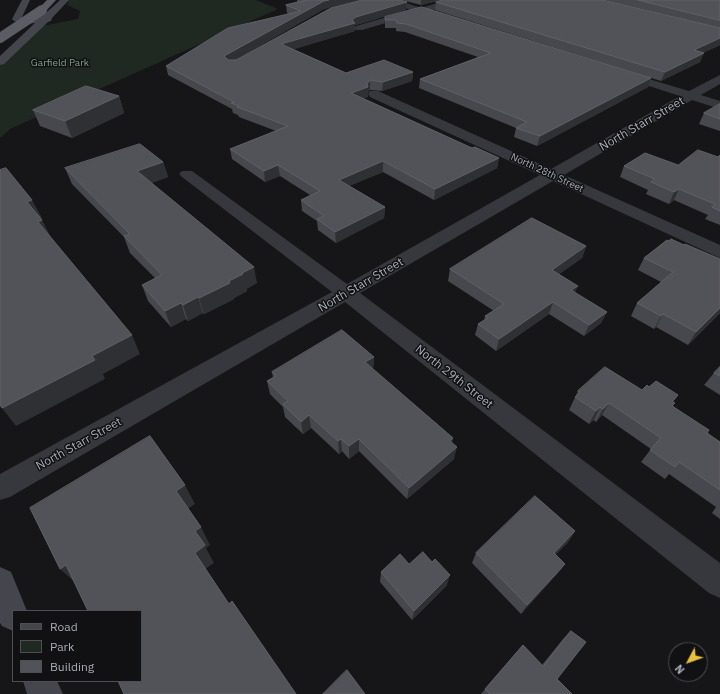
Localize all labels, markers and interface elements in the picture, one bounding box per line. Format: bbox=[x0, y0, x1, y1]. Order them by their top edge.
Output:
park label: Garfield Park bbox=[31, 57, 89, 69]
street label: North Starr Street bbox=[597, 94, 687, 154]
street label: North 28th Street bbox=[509, 151, 585, 195]
street label: North Starr Street bbox=[316, 255, 406, 315]
street label: North 29th Street bbox=[412, 342, 496, 412]
street label: North Starr Street bbox=[34, 415, 124, 473]
legend bbox=[12, 610, 142, 682]
text: Road bbox=[50, 619, 78, 634]
text: Park bbox=[50, 639, 74, 654]
north arrow bbox=[668, 642, 708, 682]
text: Building bbox=[50, 659, 94, 674]
text: N bbox=[672, 662, 688, 677]

